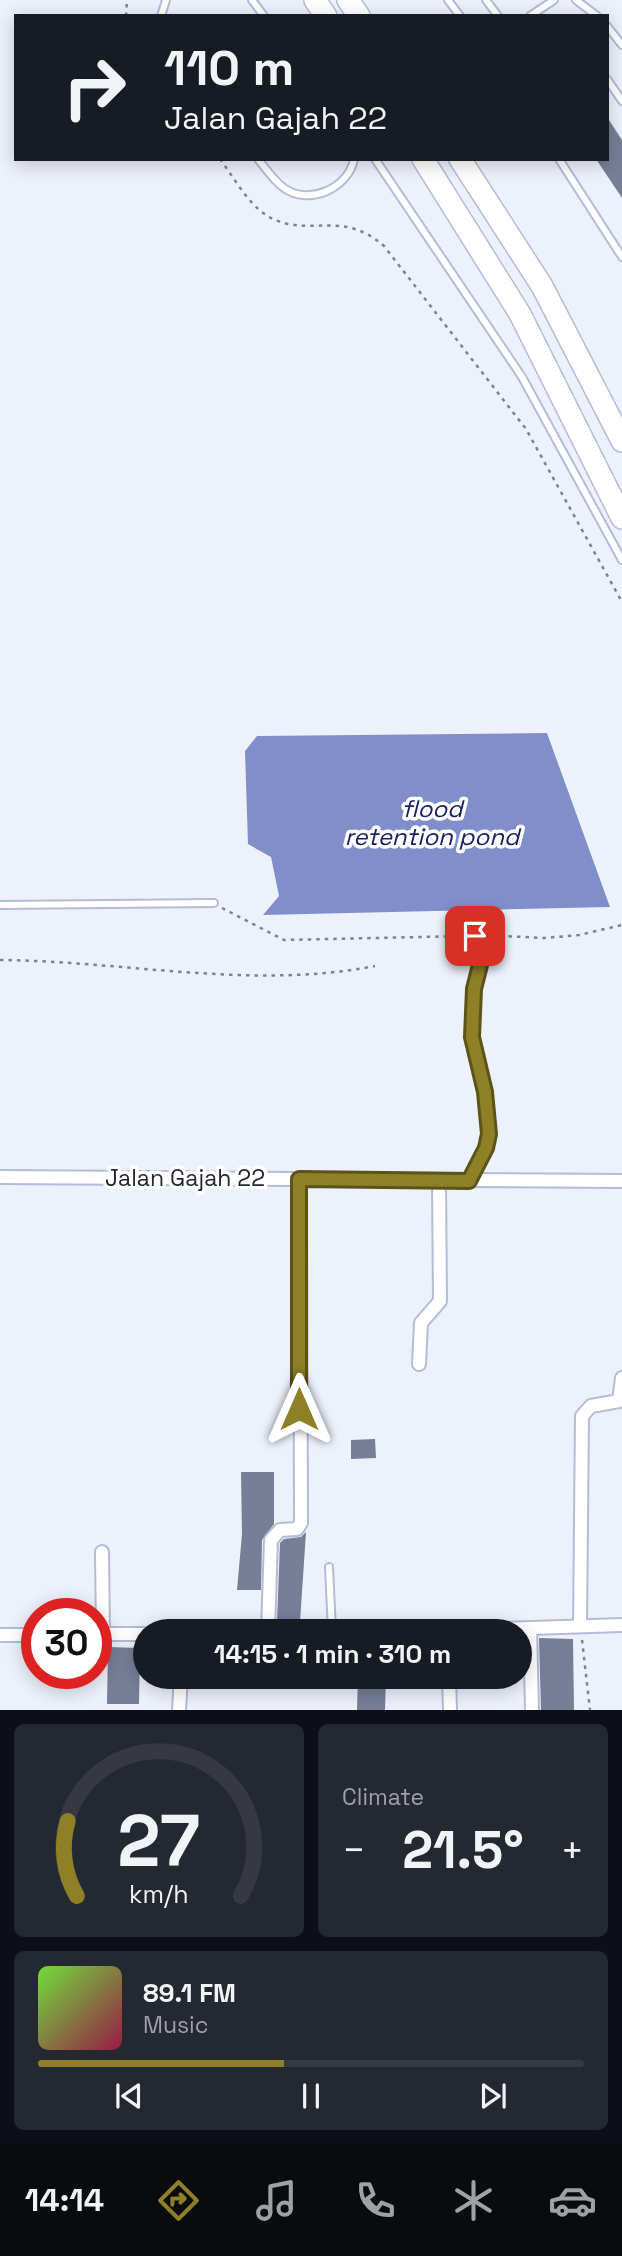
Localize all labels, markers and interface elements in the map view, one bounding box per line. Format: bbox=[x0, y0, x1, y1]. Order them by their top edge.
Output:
text: 110 m bbox=[164, 37, 294, 99]
icon: right bbox=[49, 42, 140, 133]
text: Jalan Gajah 22 bbox=[164, 98, 387, 138]
water label: flood retention pond bbox=[345, 793, 522, 852]
pin bbox=[445, 906, 505, 966]
icon: arrive bbox=[456, 917, 494, 955]
street label: Jalan Gajah 22 bbox=[105, 1163, 265, 1193]
position arrow bbox=[262, 1372, 336, 1446]
speed limit sign: 30 bbox=[21, 1598, 112, 1689]
text: 14:15 · 1 min · 310 m bbox=[214, 1637, 451, 1671]
text: Climate bbox=[342, 1782, 424, 1812]
text: 27 bbox=[118, 1795, 200, 1888]
text: 21.5° bbox=[402, 1817, 524, 1883]
text: − bbox=[342, 1826, 366, 1874]
text: + bbox=[560, 1826, 584, 1874]
text: km/h bbox=[129, 1878, 189, 1910]
text: 89.1 FM bbox=[143, 1976, 236, 2010]
text: Music bbox=[143, 2010, 208, 2040]
icon: previous bbox=[110, 2077, 148, 2115]
icon: pause bbox=[292, 2077, 330, 2115]
icon: next bbox=[474, 2077, 512, 2115]
icon: directions bbox=[154, 2176, 203, 2225]
icon: music bbox=[252, 2176, 301, 2225]
icon: phone bbox=[351, 2176, 400, 2225]
icon: climate bbox=[449, 2176, 498, 2225]
icon: car bbox=[548, 2176, 597, 2225]
text: 14:14 bbox=[25, 2180, 104, 2220]

